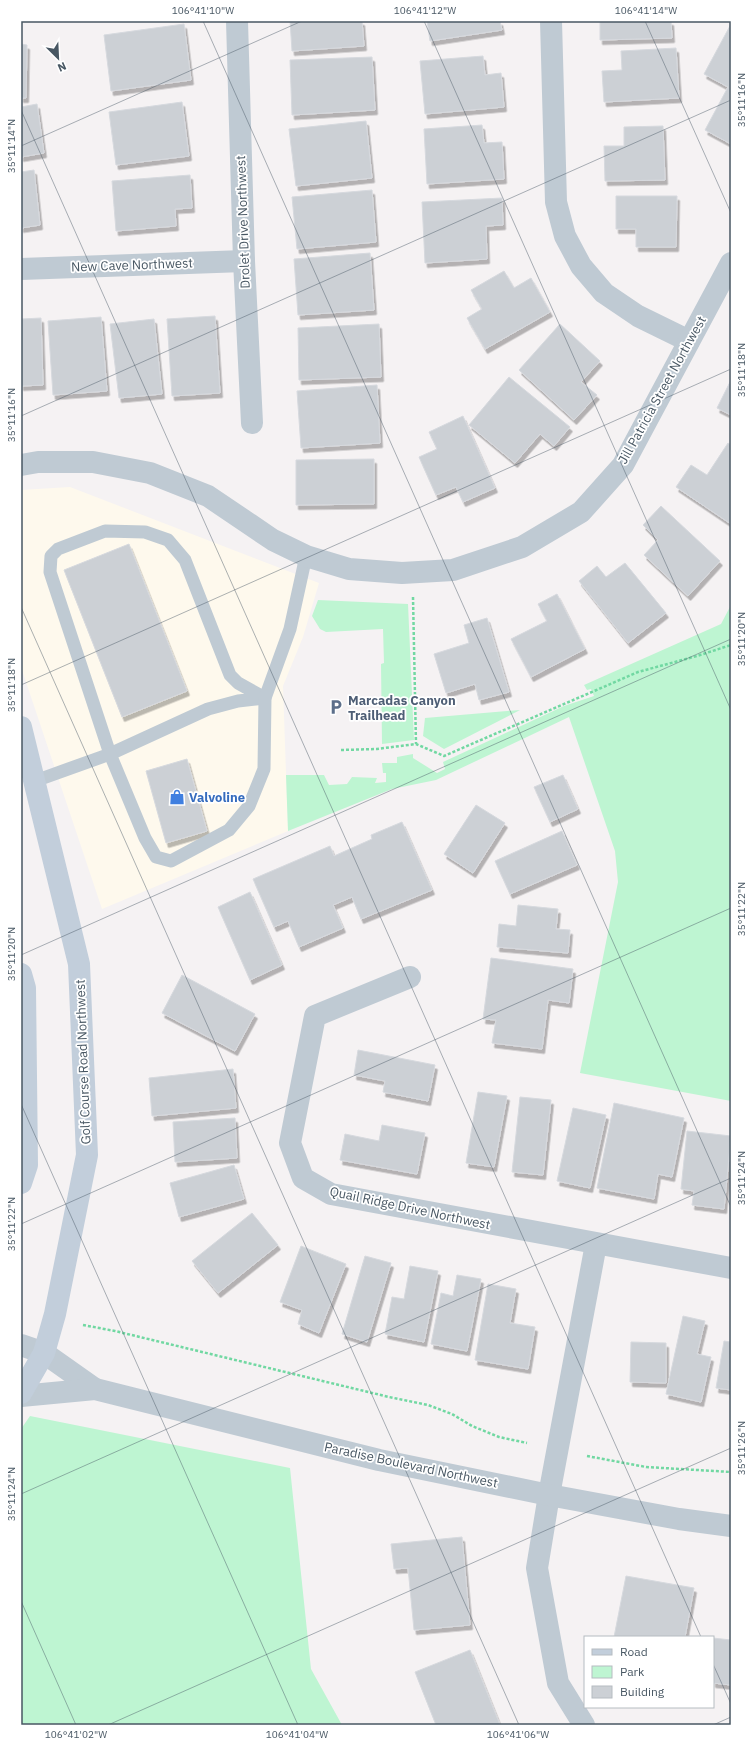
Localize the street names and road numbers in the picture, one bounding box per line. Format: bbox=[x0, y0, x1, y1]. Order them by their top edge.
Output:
street label: Drolet Drive Northwest bbox=[232, 155, 254, 289]
street label: New Cave Northwest bbox=[71, 254, 193, 276]
street label: Jill Patricia Street Northwest bbox=[614, 313, 710, 467]
street label: Golf Course Road Northwest bbox=[72, 979, 94, 1145]
street label: Quail Ridge Drive Northwest bbox=[328, 1183, 492, 1233]
street label: Paradise Boulevard Northwest bbox=[323, 1438, 499, 1492]

